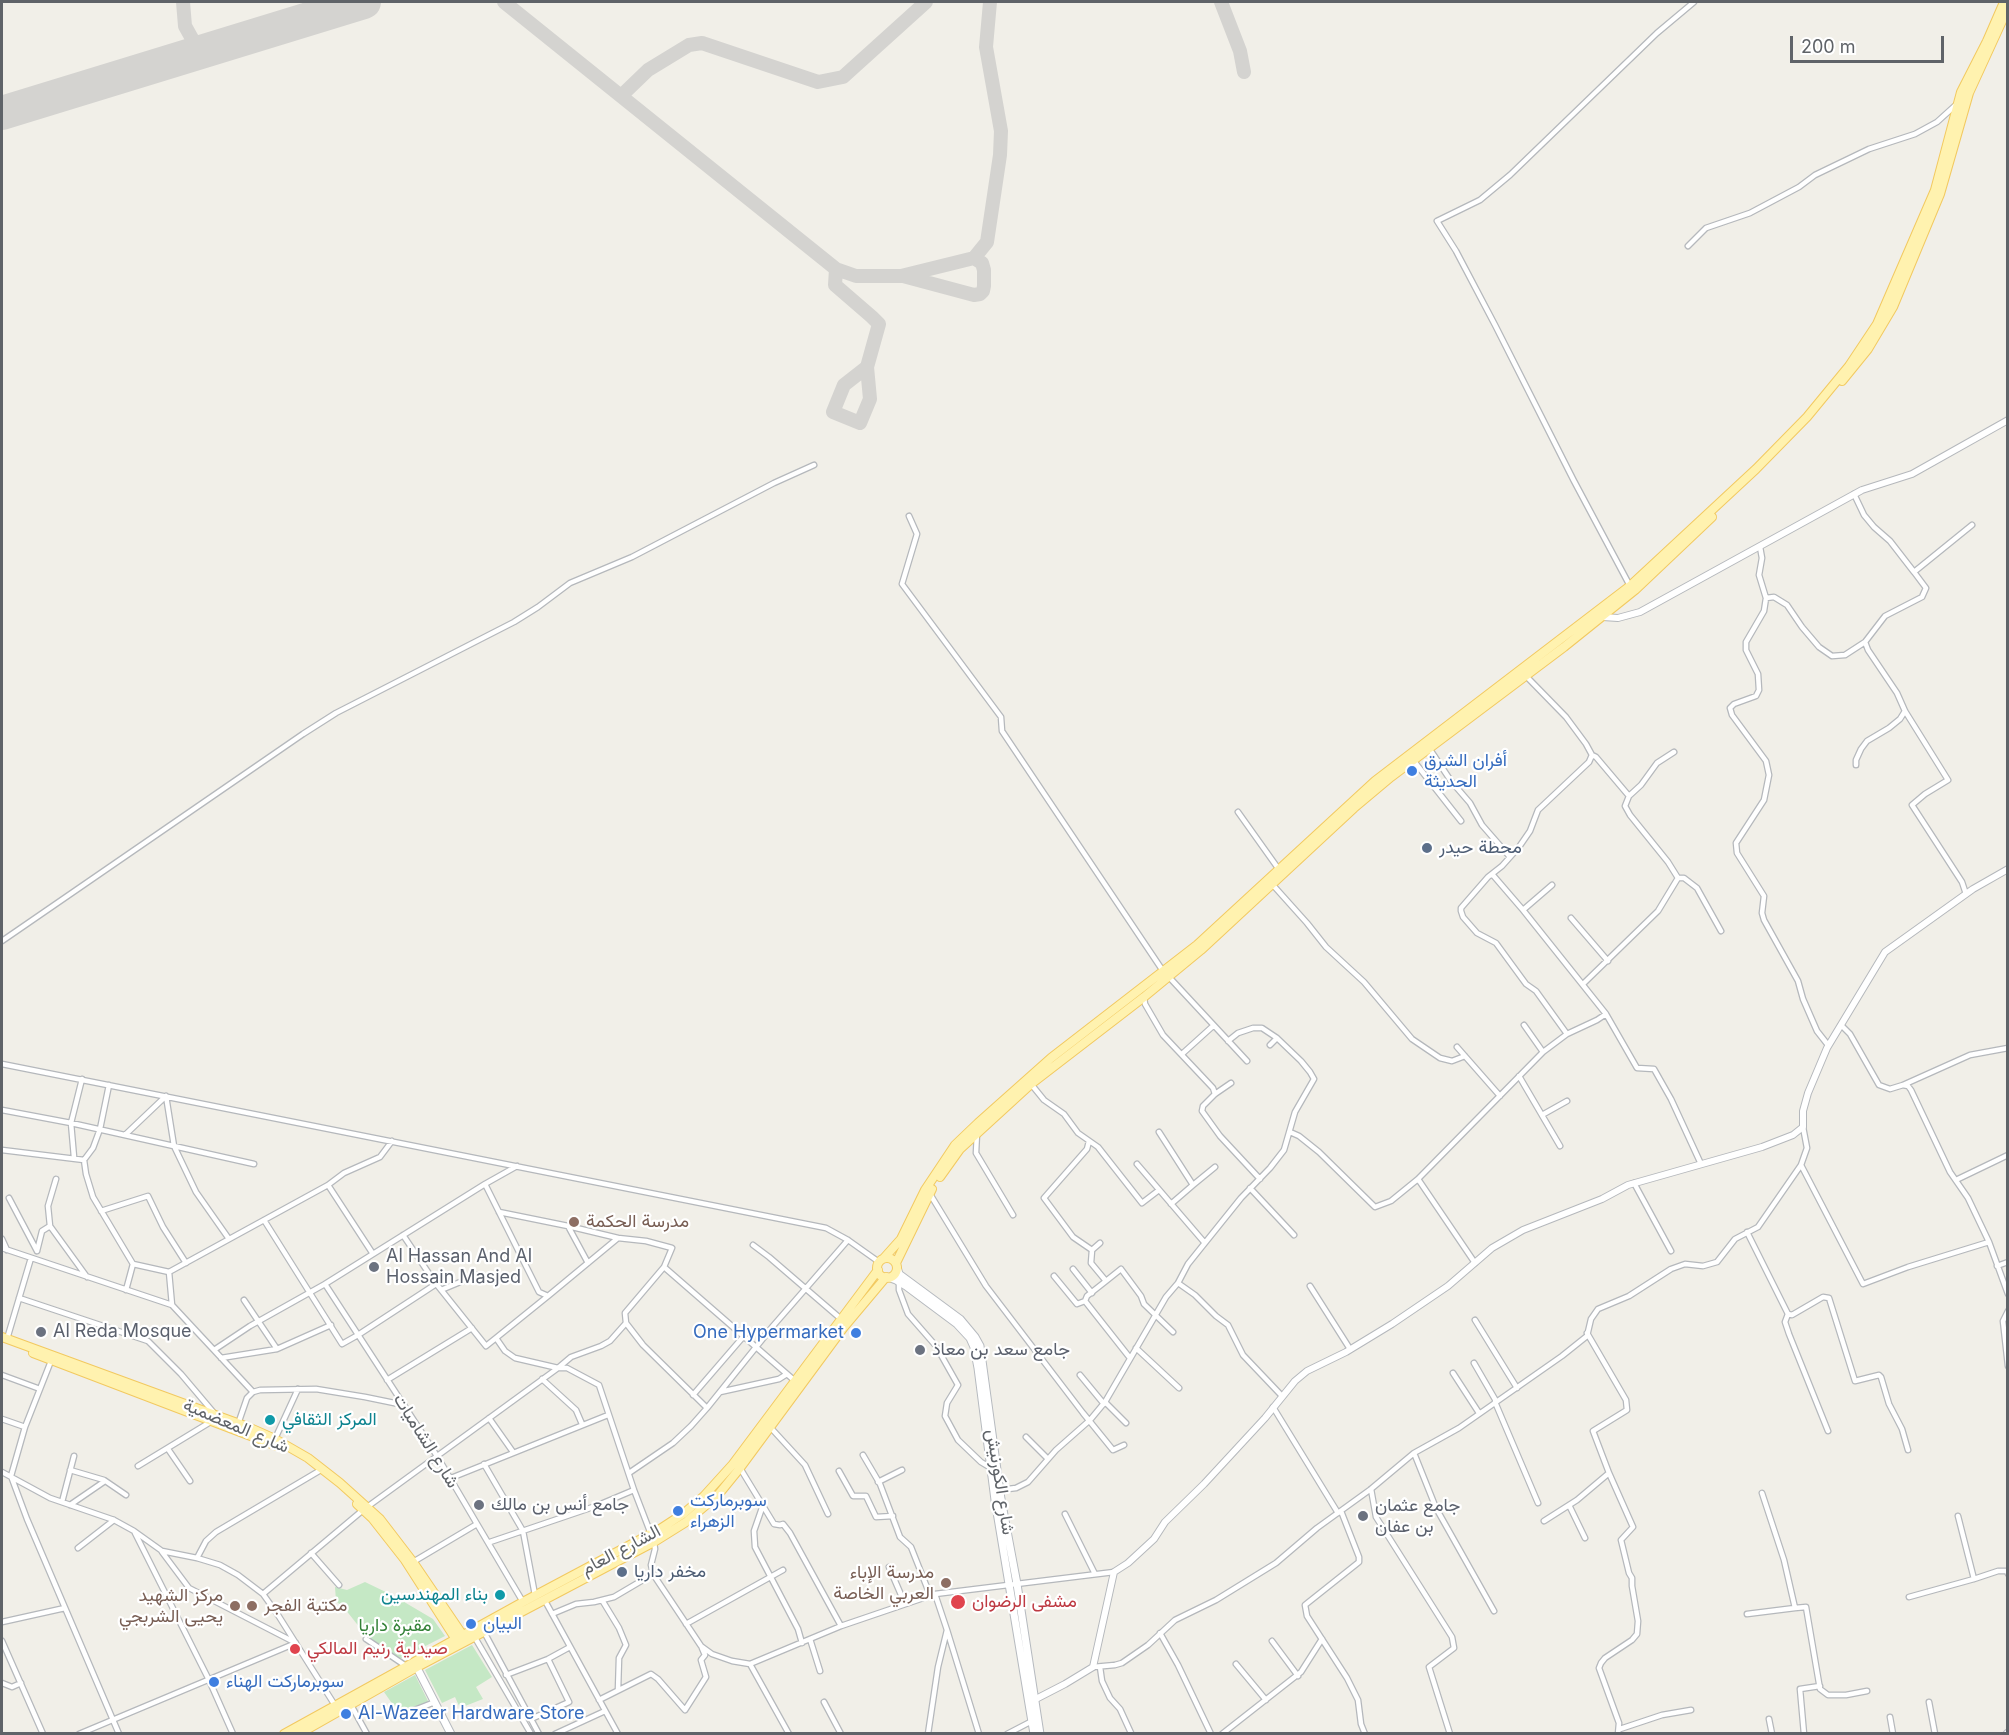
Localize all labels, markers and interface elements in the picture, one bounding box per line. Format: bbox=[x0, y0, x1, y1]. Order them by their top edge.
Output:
scale bar bbox=[1793, 24, 1948, 62]
text: 200 m bbox=[1801, 36, 1856, 57]
place label: أفران الشرق الحديثة bbox=[1424, 750, 1507, 792]
marker: أفران الشرق الحديثة bbox=[1405, 764, 1419, 778]
place label: محطة حيدر bbox=[1439, 837, 1522, 859]
marker: محطة حيدر bbox=[1420, 841, 1434, 855]
place label: مدرسة الحكمة bbox=[586, 1211, 689, 1233]
marker: مدرسة الحكمة bbox=[567, 1215, 581, 1229]
place label: Al Hassan And Al Hossain Masjed bbox=[386, 1246, 532, 1288]
marker: Al Hassan And Al Hossain Masjed bbox=[367, 1260, 381, 1274]
place label: Al Reda Mosque bbox=[53, 1321, 192, 1343]
place label: One Hypermarket bbox=[693, 1322, 844, 1344]
marker: Al Reda Mosque bbox=[34, 1325, 48, 1339]
marker: One Hypermarket bbox=[849, 1326, 863, 1340]
place label: جامع سعد بن معاذ bbox=[932, 1339, 1070, 1361]
marker: جامع سعد بن معاذ bbox=[913, 1343, 927, 1357]
street label: شارع الشاميات bbox=[388, 1390, 464, 1492]
street label: شارع المعضمية bbox=[180, 1394, 292, 1458]
place label: المركز الثقافي bbox=[282, 1409, 377, 1431]
marker: المركز الثقافي bbox=[263, 1413, 277, 1427]
street label: شارع الكورنيش bbox=[981, 1428, 1019, 1536]
place label: سوبرماركت الزهراء bbox=[690, 1490, 767, 1532]
place label: جامع أنس بن مالك bbox=[491, 1494, 629, 1516]
place label: جامع عثمان بن عفان bbox=[1375, 1495, 1460, 1538]
marker: جامع أنس بن مالك bbox=[472, 1498, 486, 1512]
marker: سوبرماركت الزهراء bbox=[671, 1504, 685, 1518]
marker: جامع عثمان بن عفان bbox=[1356, 1509, 1370, 1523]
street label: الشارع العام bbox=[578, 1520, 664, 1580]
place label: مخفر داريا bbox=[634, 1561, 706, 1583]
place label: مدرسة الإباء العربي الخاصة bbox=[833, 1562, 934, 1604]
marker: مخفر داريا bbox=[615, 1565, 629, 1579]
marker: مدرسة الإباء العربي الخاصة bbox=[939, 1576, 953, 1590]
place label: بناء المهندسين bbox=[381, 1584, 488, 1606]
place label: مركز الشهيد يحيى الشربجي bbox=[119, 1585, 223, 1628]
marker: بناء المهندسين bbox=[493, 1588, 507, 1602]
place label: مشفى الرضوان bbox=[972, 1591, 1077, 1613]
marker: مشفى الرضوان bbox=[949, 1593, 967, 1611]
place label: مكتبة الفجر bbox=[264, 1595, 347, 1617]
marker: مركز الشهيد يحيى الشربجي bbox=[228, 1599, 242, 1613]
marker: مكتبة الفجر bbox=[245, 1599, 259, 1613]
place label: البيان bbox=[483, 1613, 522, 1635]
park label: مقبرة داريا bbox=[358, 1615, 432, 1637]
marker: البيان bbox=[464, 1617, 478, 1631]
place label: صيدلية رنيم المالكي bbox=[307, 1638, 448, 1660]
marker: صيدلية رنيم المالكي bbox=[288, 1642, 302, 1656]
place label: سوبرماركت الهناء bbox=[226, 1671, 344, 1693]
marker: سوبرماركت الهناء bbox=[207, 1675, 221, 1689]
place label: Al-Wazeer Hardware Store bbox=[358, 1703, 584, 1725]
marker: Al-Wazeer Hardware Store bbox=[339, 1707, 353, 1721]

